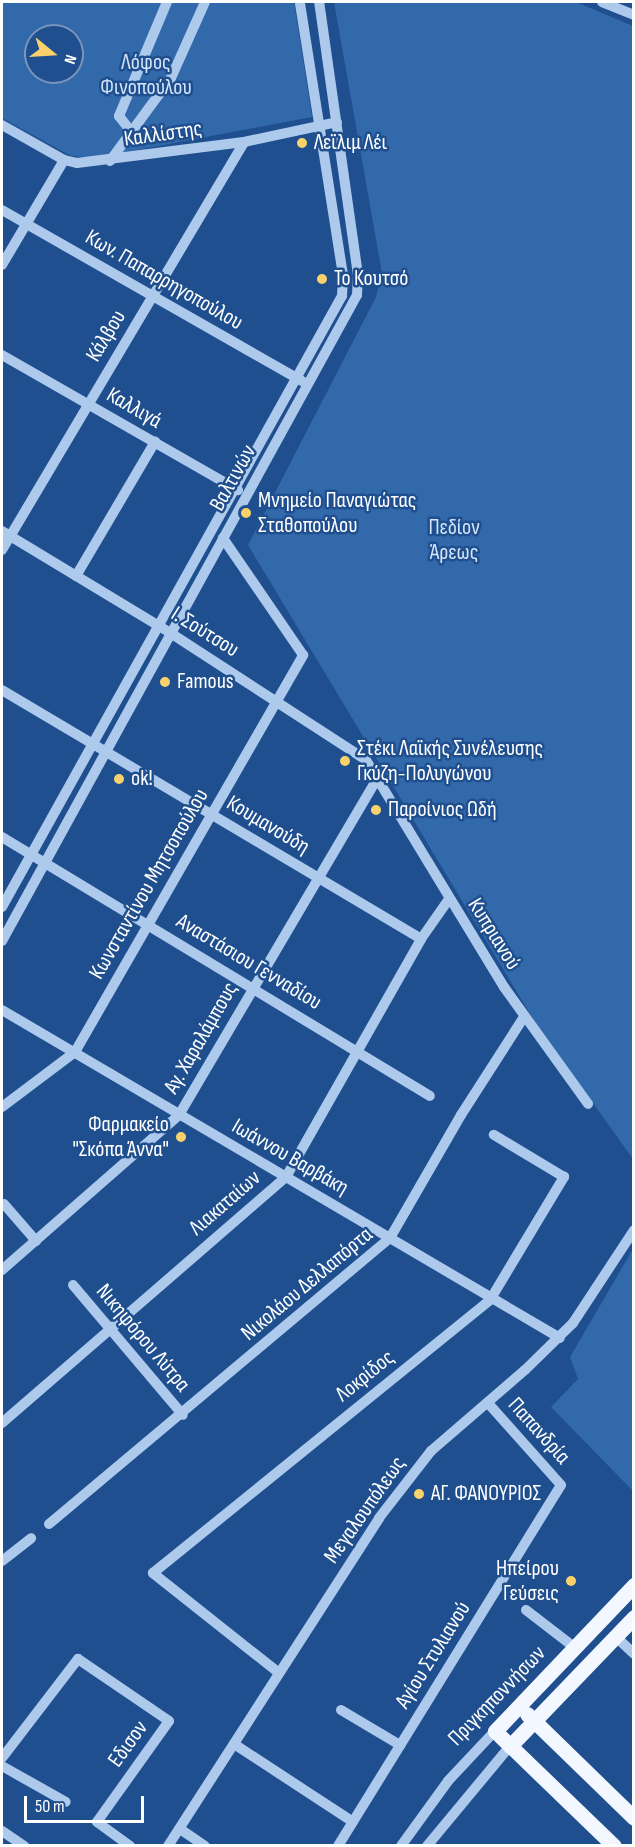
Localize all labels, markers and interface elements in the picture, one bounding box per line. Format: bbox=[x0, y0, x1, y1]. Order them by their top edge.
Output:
north arrow bbox=[24, 24, 84, 84]
park label: Λόφος Φινοπούλου bbox=[100, 49, 192, 100]
text: N bbox=[59, 52, 80, 66]
street label: Καλλίστης bbox=[122, 115, 204, 153]
place label: Λεϊλιμ Λέι bbox=[314, 130, 387, 156]
marker: Λεϊλιμ Λέι bbox=[295, 136, 309, 150]
street label: Κων. Παπαρρηγοπούλου bbox=[81, 224, 247, 336]
place label: Το Κουτσό bbox=[334, 266, 408, 292]
marker: Το Κουτσό bbox=[315, 272, 329, 286]
street label: Κάλβου bbox=[80, 305, 132, 367]
street label: Καλλιγά bbox=[102, 382, 166, 434]
street label: Βαλτινών bbox=[204, 440, 262, 516]
place label: Μνημείο Παναγιώτας Σταθοπούλου bbox=[258, 487, 416, 538]
marker: Μνημείο Παναγιώτας Σταθοπούλου bbox=[239, 506, 253, 520]
park label: Πεδίον Άρεως bbox=[428, 514, 480, 566]
street label: Ι. Σούτσου bbox=[166, 601, 244, 663]
place label: Famous bbox=[177, 669, 234, 695]
marker: Famous bbox=[158, 675, 172, 689]
place label: Στέκι Λαϊκής Συνέλευσης Γκύζη-Πολυγώνου bbox=[357, 735, 543, 786]
marker: Στέκι Λαϊκής Συνέλευσης Γκύζη-Πολυγώνου bbox=[338, 754, 352, 768]
place label: ok! bbox=[131, 766, 153, 792]
marker: ok! bbox=[112, 772, 126, 786]
street label: Κωνσταντίνου Μητσοπούλου bbox=[84, 784, 214, 984]
street label: Κουμανούδη bbox=[222, 790, 314, 860]
place label: Παροίνιος Ωδή bbox=[388, 797, 497, 823]
marker: Παροίνιος Ωδή bbox=[369, 803, 383, 817]
street label: Κυπριανού bbox=[462, 893, 526, 975]
street label: Αναστάσιου Γενναδίου bbox=[172, 908, 326, 1016]
street label: Αγ. Χαραλάμπους bbox=[158, 977, 244, 1099]
place label: Φαρμακείο "Σκόπα Άννα" bbox=[72, 1111, 169, 1162]
street label: Ιωάννου Βαρβάκη bbox=[227, 1113, 353, 1201]
marker: Φαρμακείο "Σκόπα Άννα" bbox=[174, 1130, 188, 1144]
street label: Λιακαταίων bbox=[184, 1165, 266, 1241]
street label: Νικολάου Δελλαπόρτα bbox=[236, 1221, 378, 1347]
street label: Νικηφόρου Λύτρα bbox=[90, 1279, 196, 1397]
street label: Λοκρίδος bbox=[330, 1344, 400, 1408]
street label: Παπανδρία bbox=[502, 1392, 576, 1470]
street label: Μεγαλουπόλεως bbox=[319, 1452, 411, 1568]
place label: ΑΓ. ΦΑΝΟΥΡΙΟΣ bbox=[431, 1481, 541, 1507]
marker: ΑΓ. ΦΑΝΟΥΡΙΟΣ bbox=[412, 1487, 426, 1501]
place label: Ηπείρου Γεύσεις bbox=[496, 1555, 559, 1606]
marker: Ηπείρου Γεύσεις bbox=[564, 1574, 578, 1588]
street label: Αγίου Στυλιανού bbox=[390, 1597, 476, 1713]
street label: Πριγκηποννήσων bbox=[443, 1641, 551, 1751]
street label: Εδισον bbox=[103, 1716, 153, 1772]
scale bar bbox=[27, 1784, 147, 1822]
text: 50 m bbox=[35, 1796, 65, 1817]

